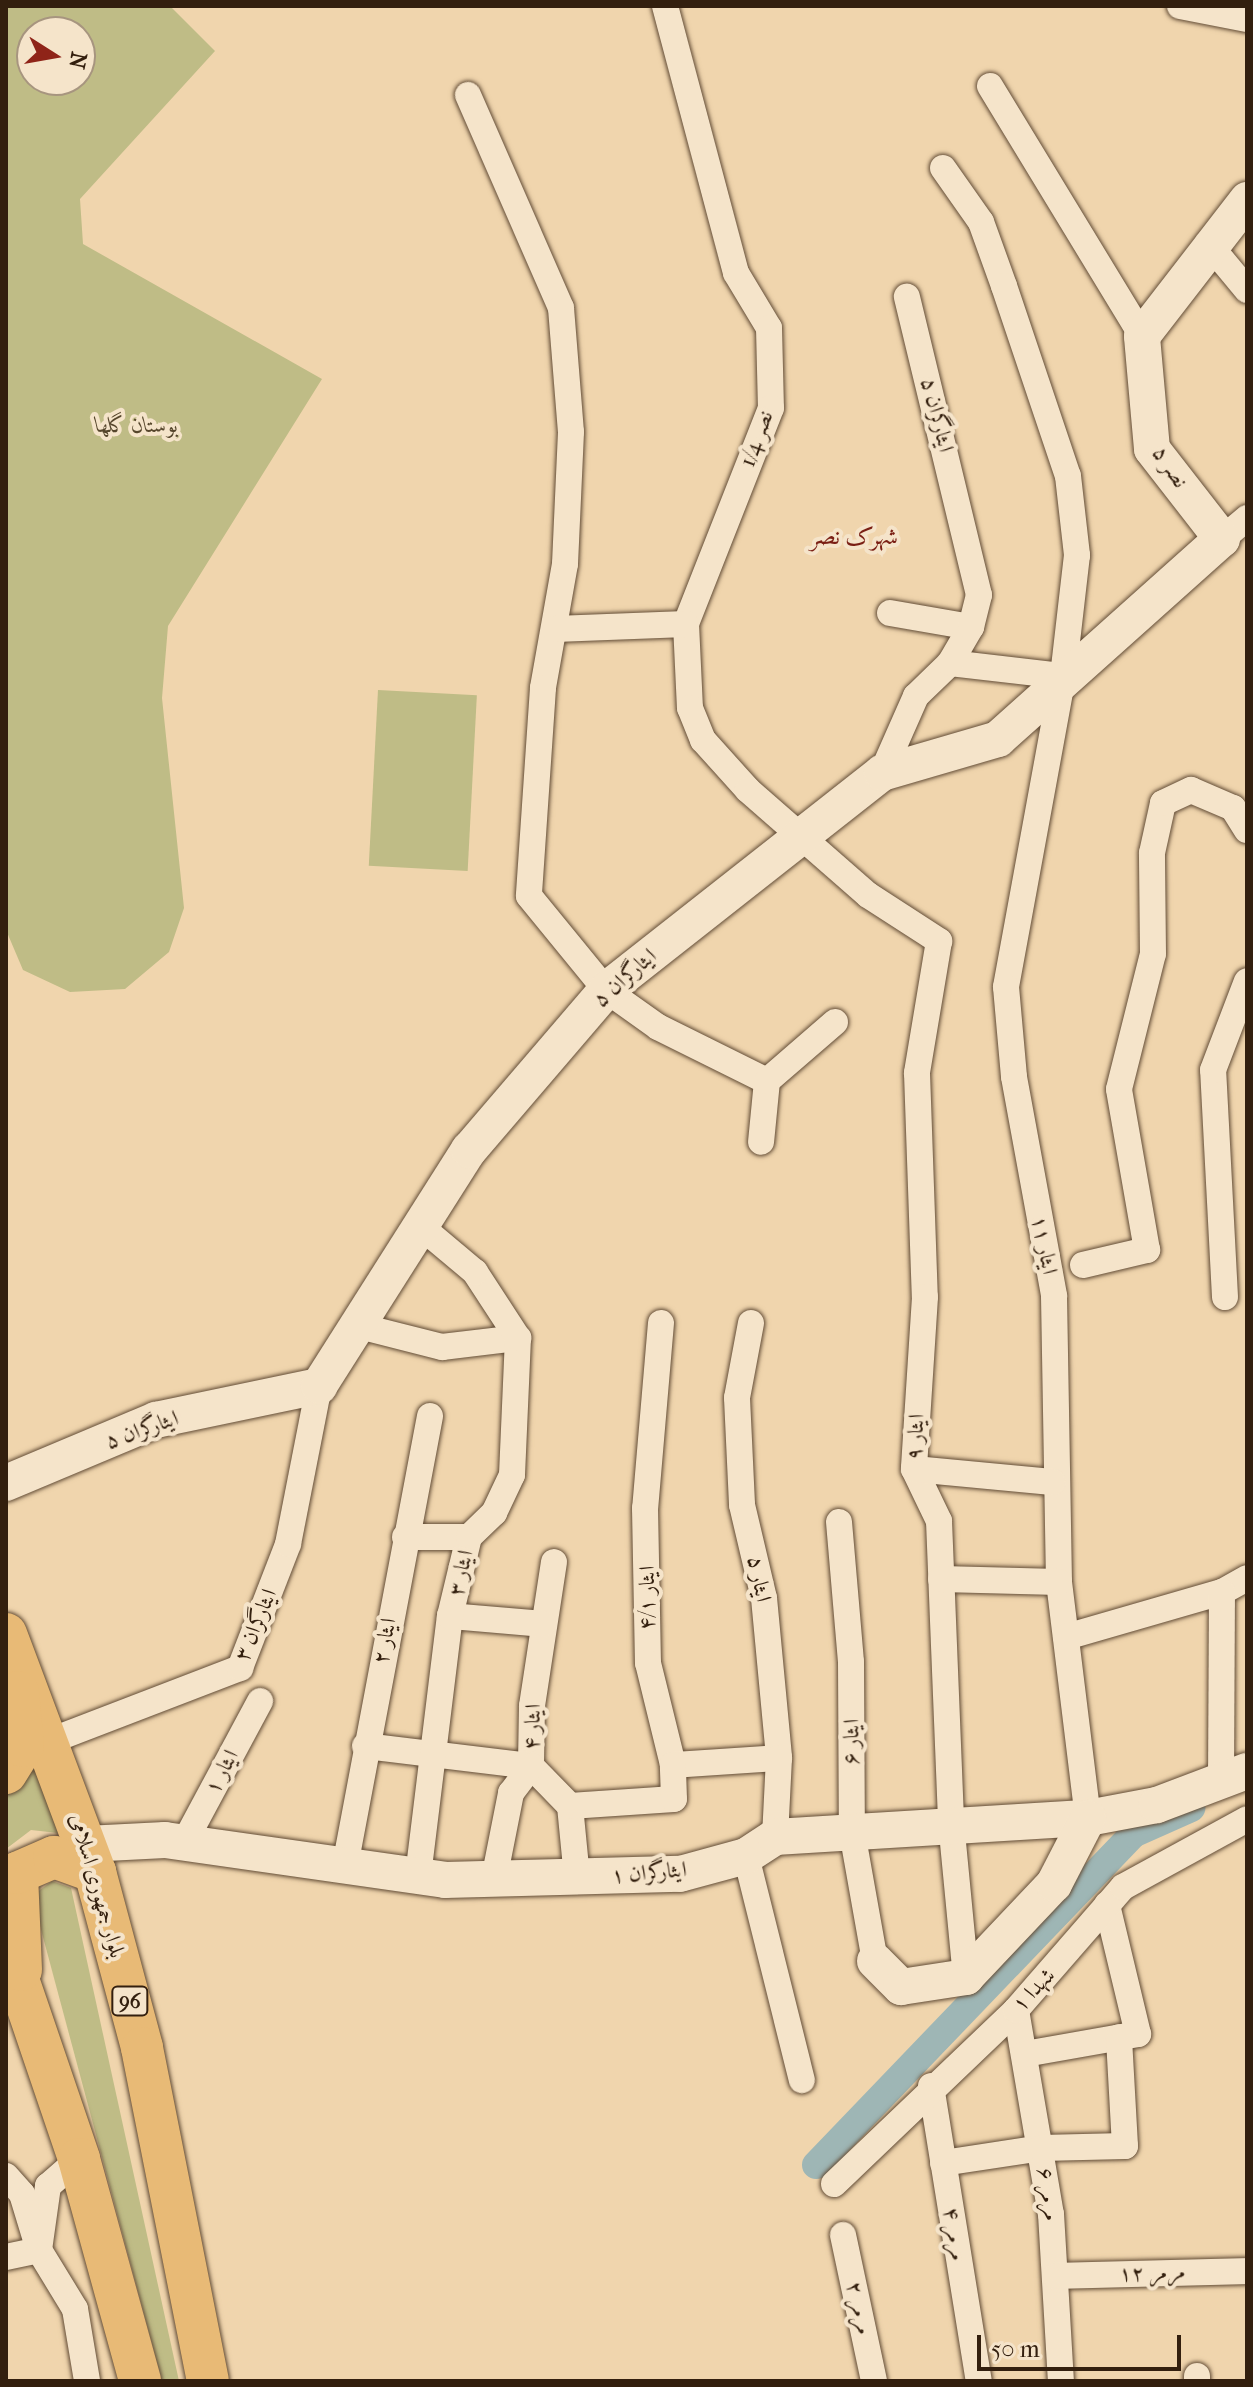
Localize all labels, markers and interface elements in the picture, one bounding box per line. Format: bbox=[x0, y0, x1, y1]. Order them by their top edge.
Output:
north arrow bbox=[16, 16, 96, 96]
text: N bbox=[63, 50, 92, 71]
street label: ایثارگران ۵ bbox=[915, 375, 959, 455]
street label: نصر 1/4 bbox=[735, 407, 779, 471]
park label: بوستان گلها bbox=[96, 413, 178, 439]
street label: نصر ۵ bbox=[1147, 441, 1193, 493]
district label: شهرک نصر bbox=[810, 523, 898, 551]
street label: ایثارگران ۵ bbox=[588, 943, 662, 1013]
street label: ایثار ۱۱ bbox=[1025, 1213, 1063, 1277]
street label: ایثارگران ۵ bbox=[102, 1405, 182, 1455]
street label: ایثار ۹ bbox=[902, 1413, 930, 1461]
street label: ایثار ۳ bbox=[443, 1547, 479, 1599]
street label: ایثار ۵ bbox=[742, 1554, 776, 1604]
street label: ایثار ۴/۱ bbox=[635, 1566, 661, 1630]
street label: ایثارگران ۳ bbox=[229, 1585, 283, 1665]
street label: ایثار ۲ bbox=[368, 1616, 402, 1666]
street label: ایثار ۴ bbox=[519, 1703, 547, 1751]
street label: ایثار ۶ bbox=[839, 1719, 865, 1765]
street label: ایثار ۱ bbox=[199, 1745, 245, 1799]
street label: بلوار جمهوری اسلامی bbox=[64, 1811, 130, 1961]
street label: ایثارگران ۱ bbox=[610, 1857, 688, 1889]
street label: شهدا ۱ bbox=[1007, 1963, 1061, 2017]
road number: 96 bbox=[110, 1985, 150, 2017]
street label: مرمر ۶ bbox=[1031, 2166, 1065, 2222]
street label: مرمر ۴ bbox=[937, 2205, 971, 2263]
street label: مرمر ۱۲ bbox=[1118, 2259, 1186, 2287]
street label: مرمر ۲ bbox=[841, 2279, 877, 2337]
scale bar bbox=[981, 2319, 1185, 2369]
text: 50 m bbox=[991, 2335, 1040, 2363]

